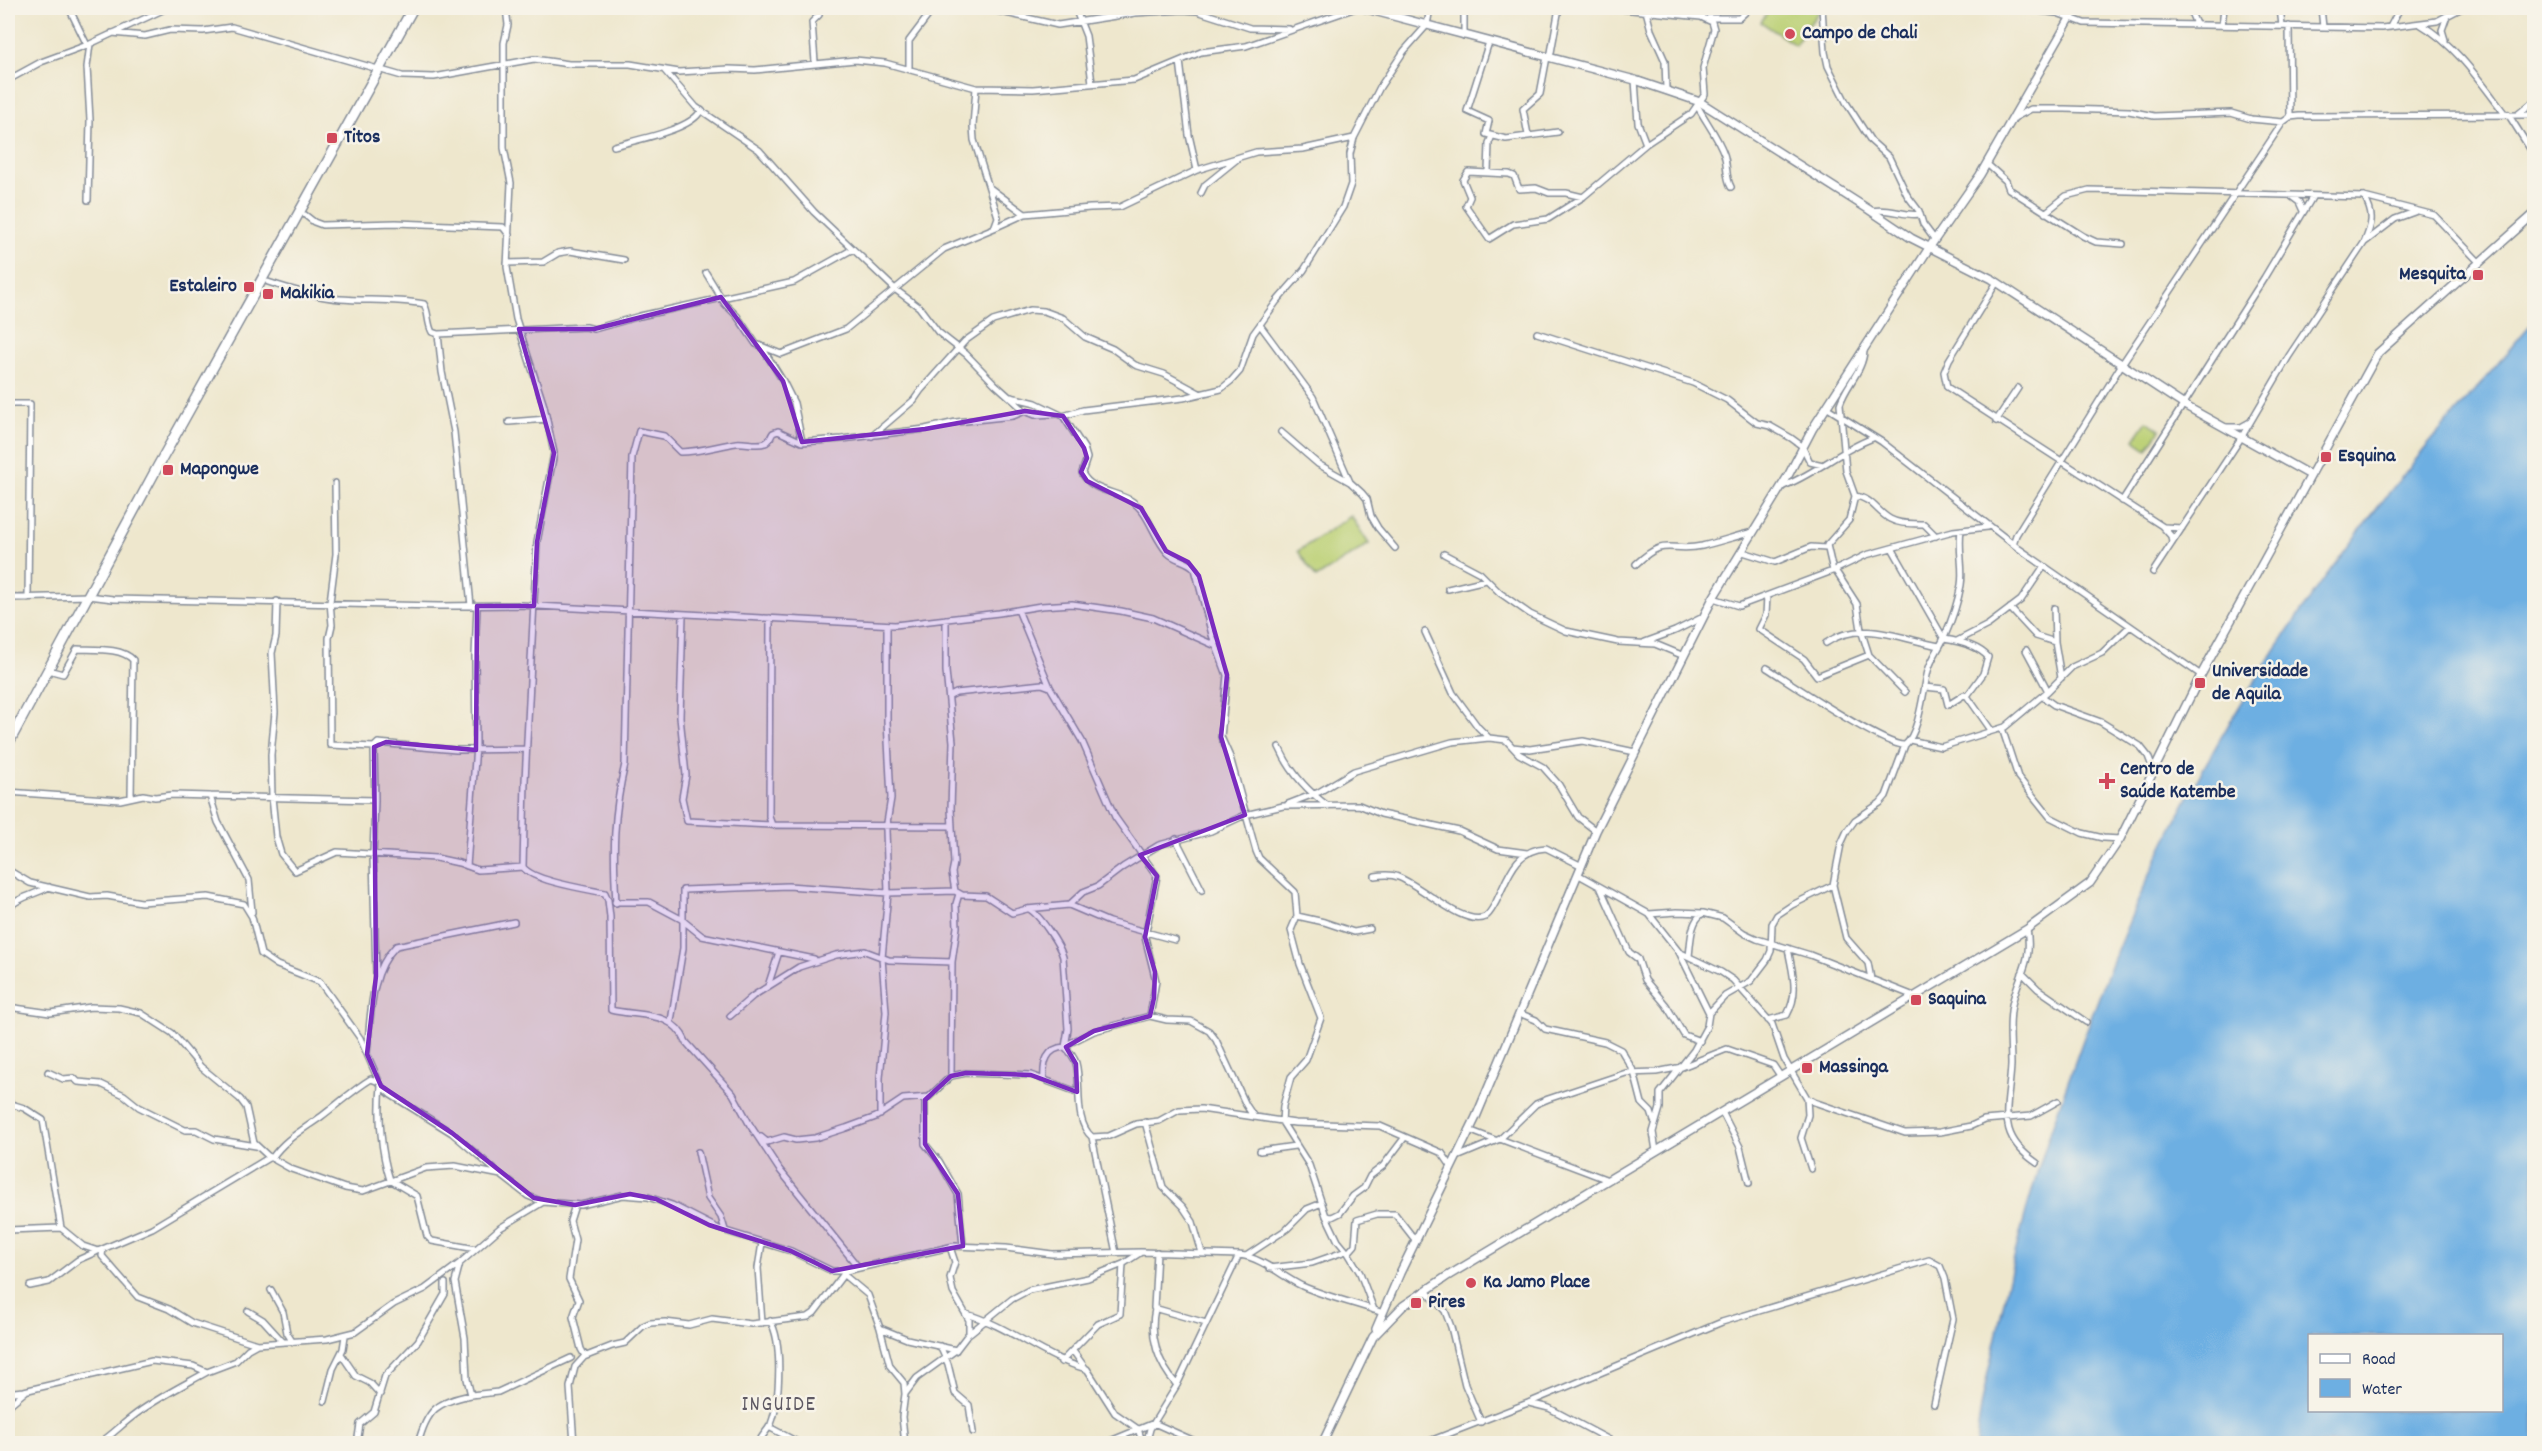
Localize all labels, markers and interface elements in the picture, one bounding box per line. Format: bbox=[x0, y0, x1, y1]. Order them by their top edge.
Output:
place label: Campo de Chali bbox=[1802, 20, 1918, 48]
marker: Campo de Chali bbox=[1783, 27, 1797, 41]
place label: Titos bbox=[344, 124, 380, 152]
marker: Titos bbox=[325, 131, 339, 145]
place label: Mesquita bbox=[2399, 261, 2467, 289]
marker: Mesquita bbox=[2471, 268, 2485, 282]
place label: Estaleiro bbox=[169, 273, 237, 301]
marker: Estaleiro bbox=[242, 280, 256, 294]
place label: Makikia bbox=[280, 280, 335, 308]
marker: Makikia bbox=[261, 287, 275, 301]
place label: Esquina bbox=[2338, 443, 2396, 471]
marker: Esquina bbox=[2319, 450, 2333, 464]
place label: Mapongwe bbox=[180, 456, 259, 484]
marker: Mapongwe bbox=[161, 463, 175, 477]
place label: Universidade de Aquila bbox=[2212, 658, 2308, 709]
marker: Universidade de Aquila bbox=[2193, 676, 2207, 690]
place label: Centro de Saúde Katembe bbox=[2120, 756, 2236, 807]
marker: Centro de Saúde Katembe bbox=[2098, 772, 2116, 790]
place label: Saquina bbox=[1928, 986, 1987, 1014]
marker: Saquina bbox=[1909, 993, 1923, 1007]
place label: Massinga bbox=[1819, 1054, 1889, 1082]
marker: Massinga bbox=[1800, 1061, 1814, 1075]
place label: Ka Jamo Place bbox=[1483, 1269, 1590, 1297]
marker: Ka Jamo Place bbox=[1464, 1276, 1478, 1290]
place label: Pires bbox=[1428, 1289, 1465, 1317]
marker: Pires bbox=[1409, 1296, 1423, 1310]
legend bbox=[2308, 1334, 2503, 1412]
text: Road bbox=[2362, 1348, 2396, 1373]
text: Water bbox=[2362, 1378, 2402, 1403]
district label: INGUIDE bbox=[742, 1391, 817, 1421]

